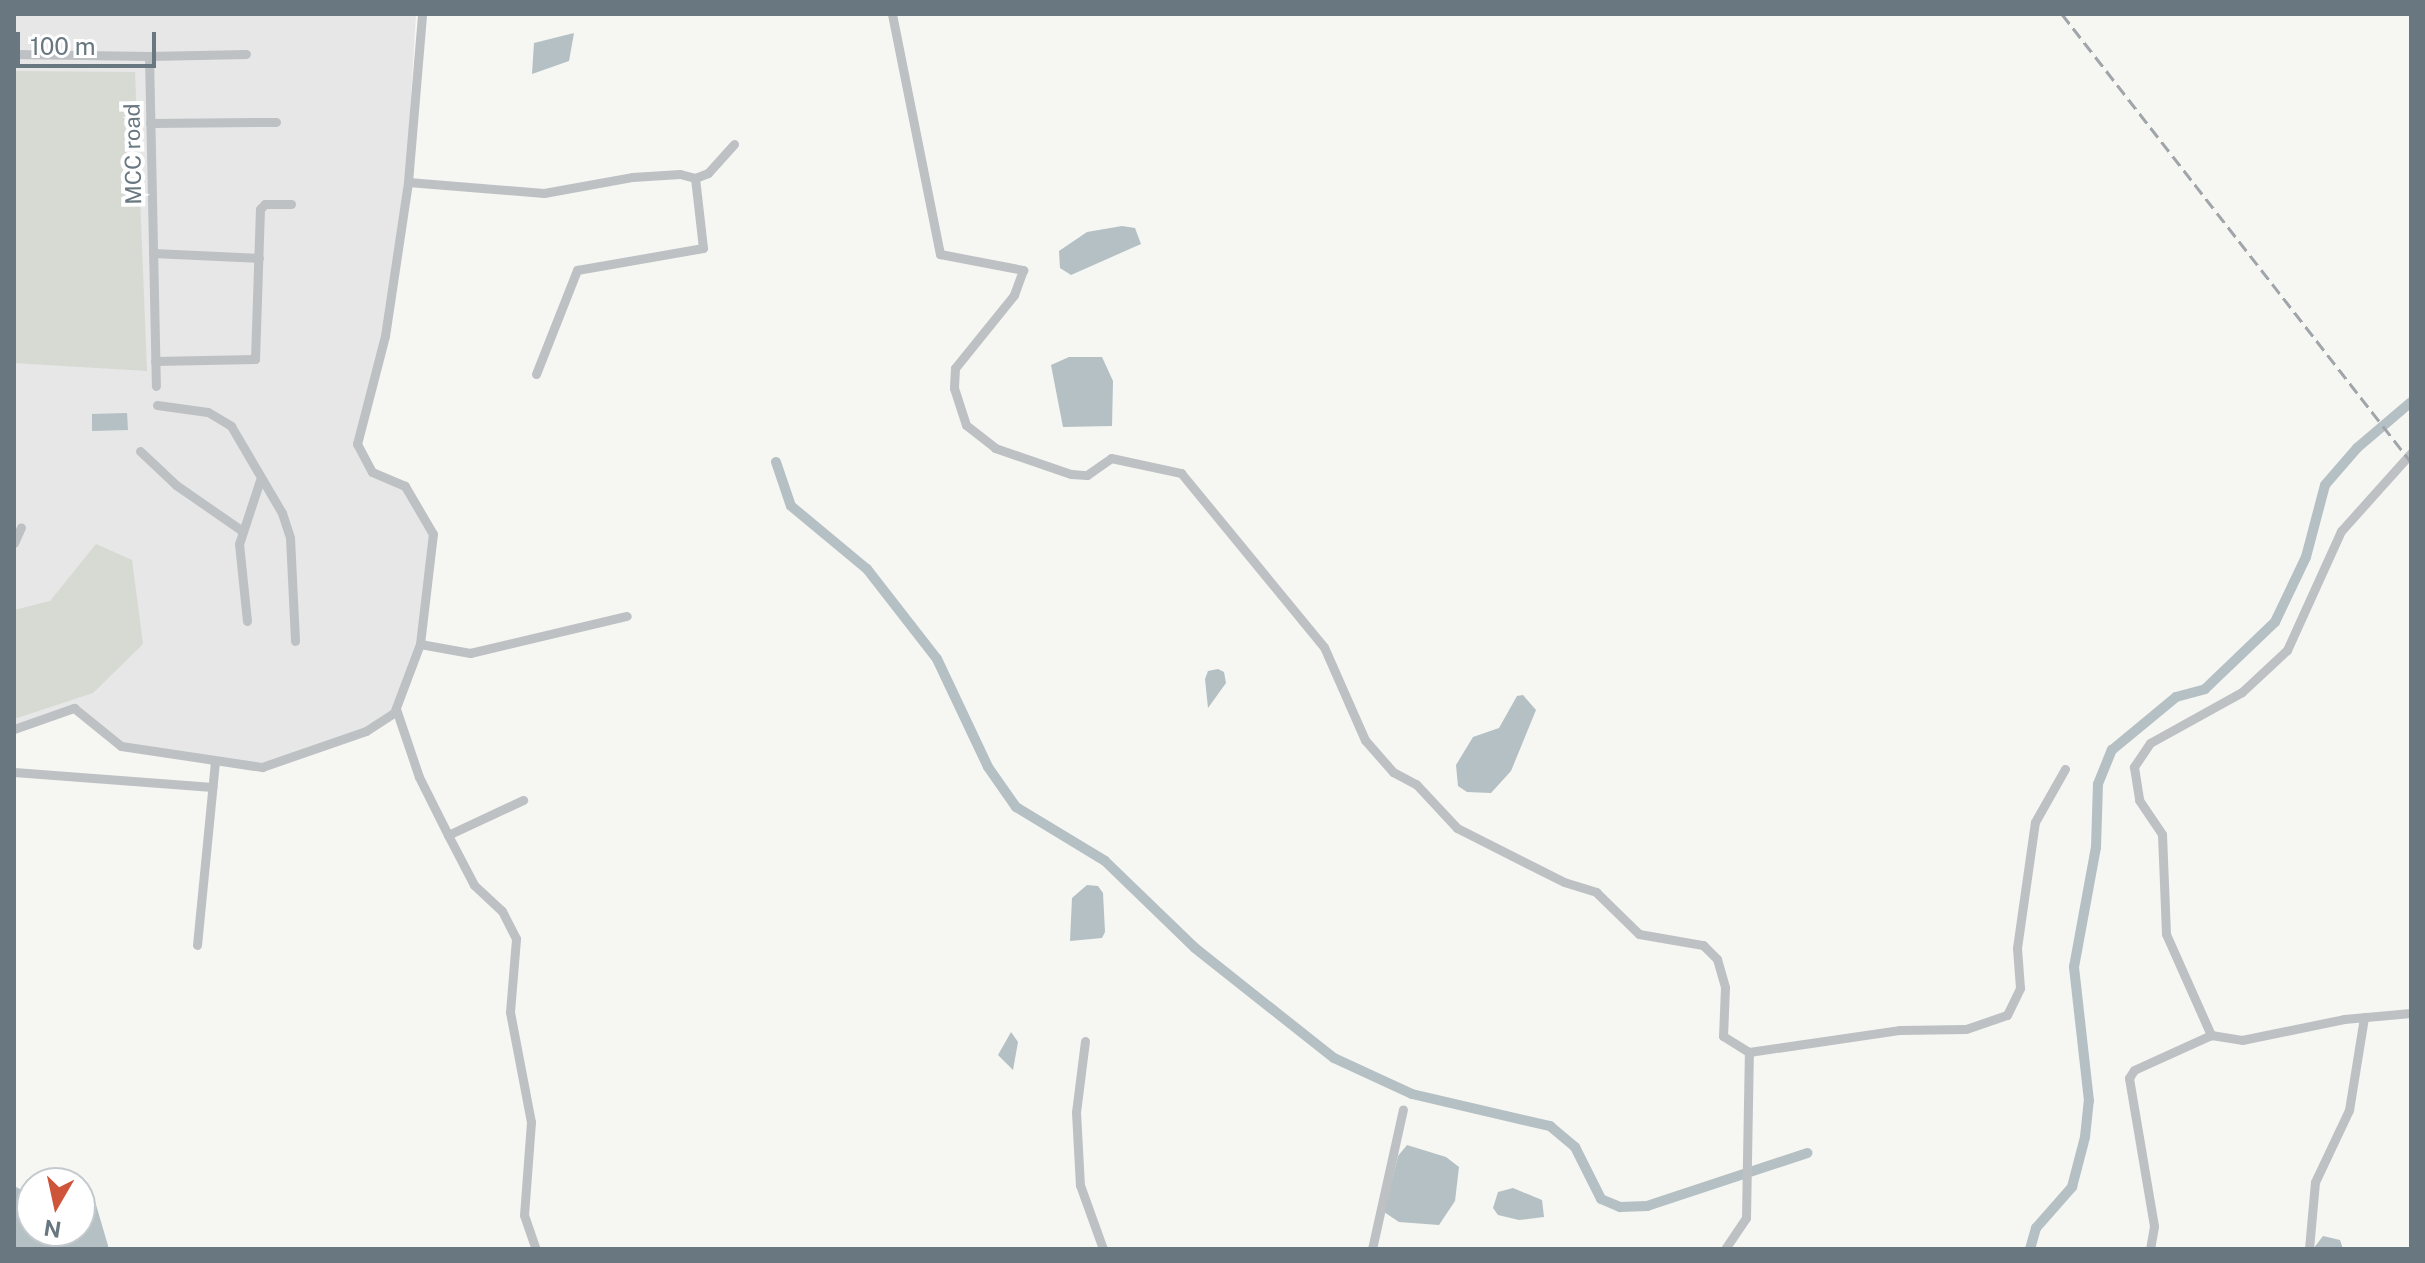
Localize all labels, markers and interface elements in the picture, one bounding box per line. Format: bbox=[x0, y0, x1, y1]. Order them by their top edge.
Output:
scale bar bbox=[20, 16, 160, 66]
text: 100 m bbox=[30, 32, 96, 60]
street label: MCC road bbox=[119, 103, 147, 205]
north arrow bbox=[16, 1167, 96, 1247]
text: N bbox=[42, 1215, 63, 1243]

